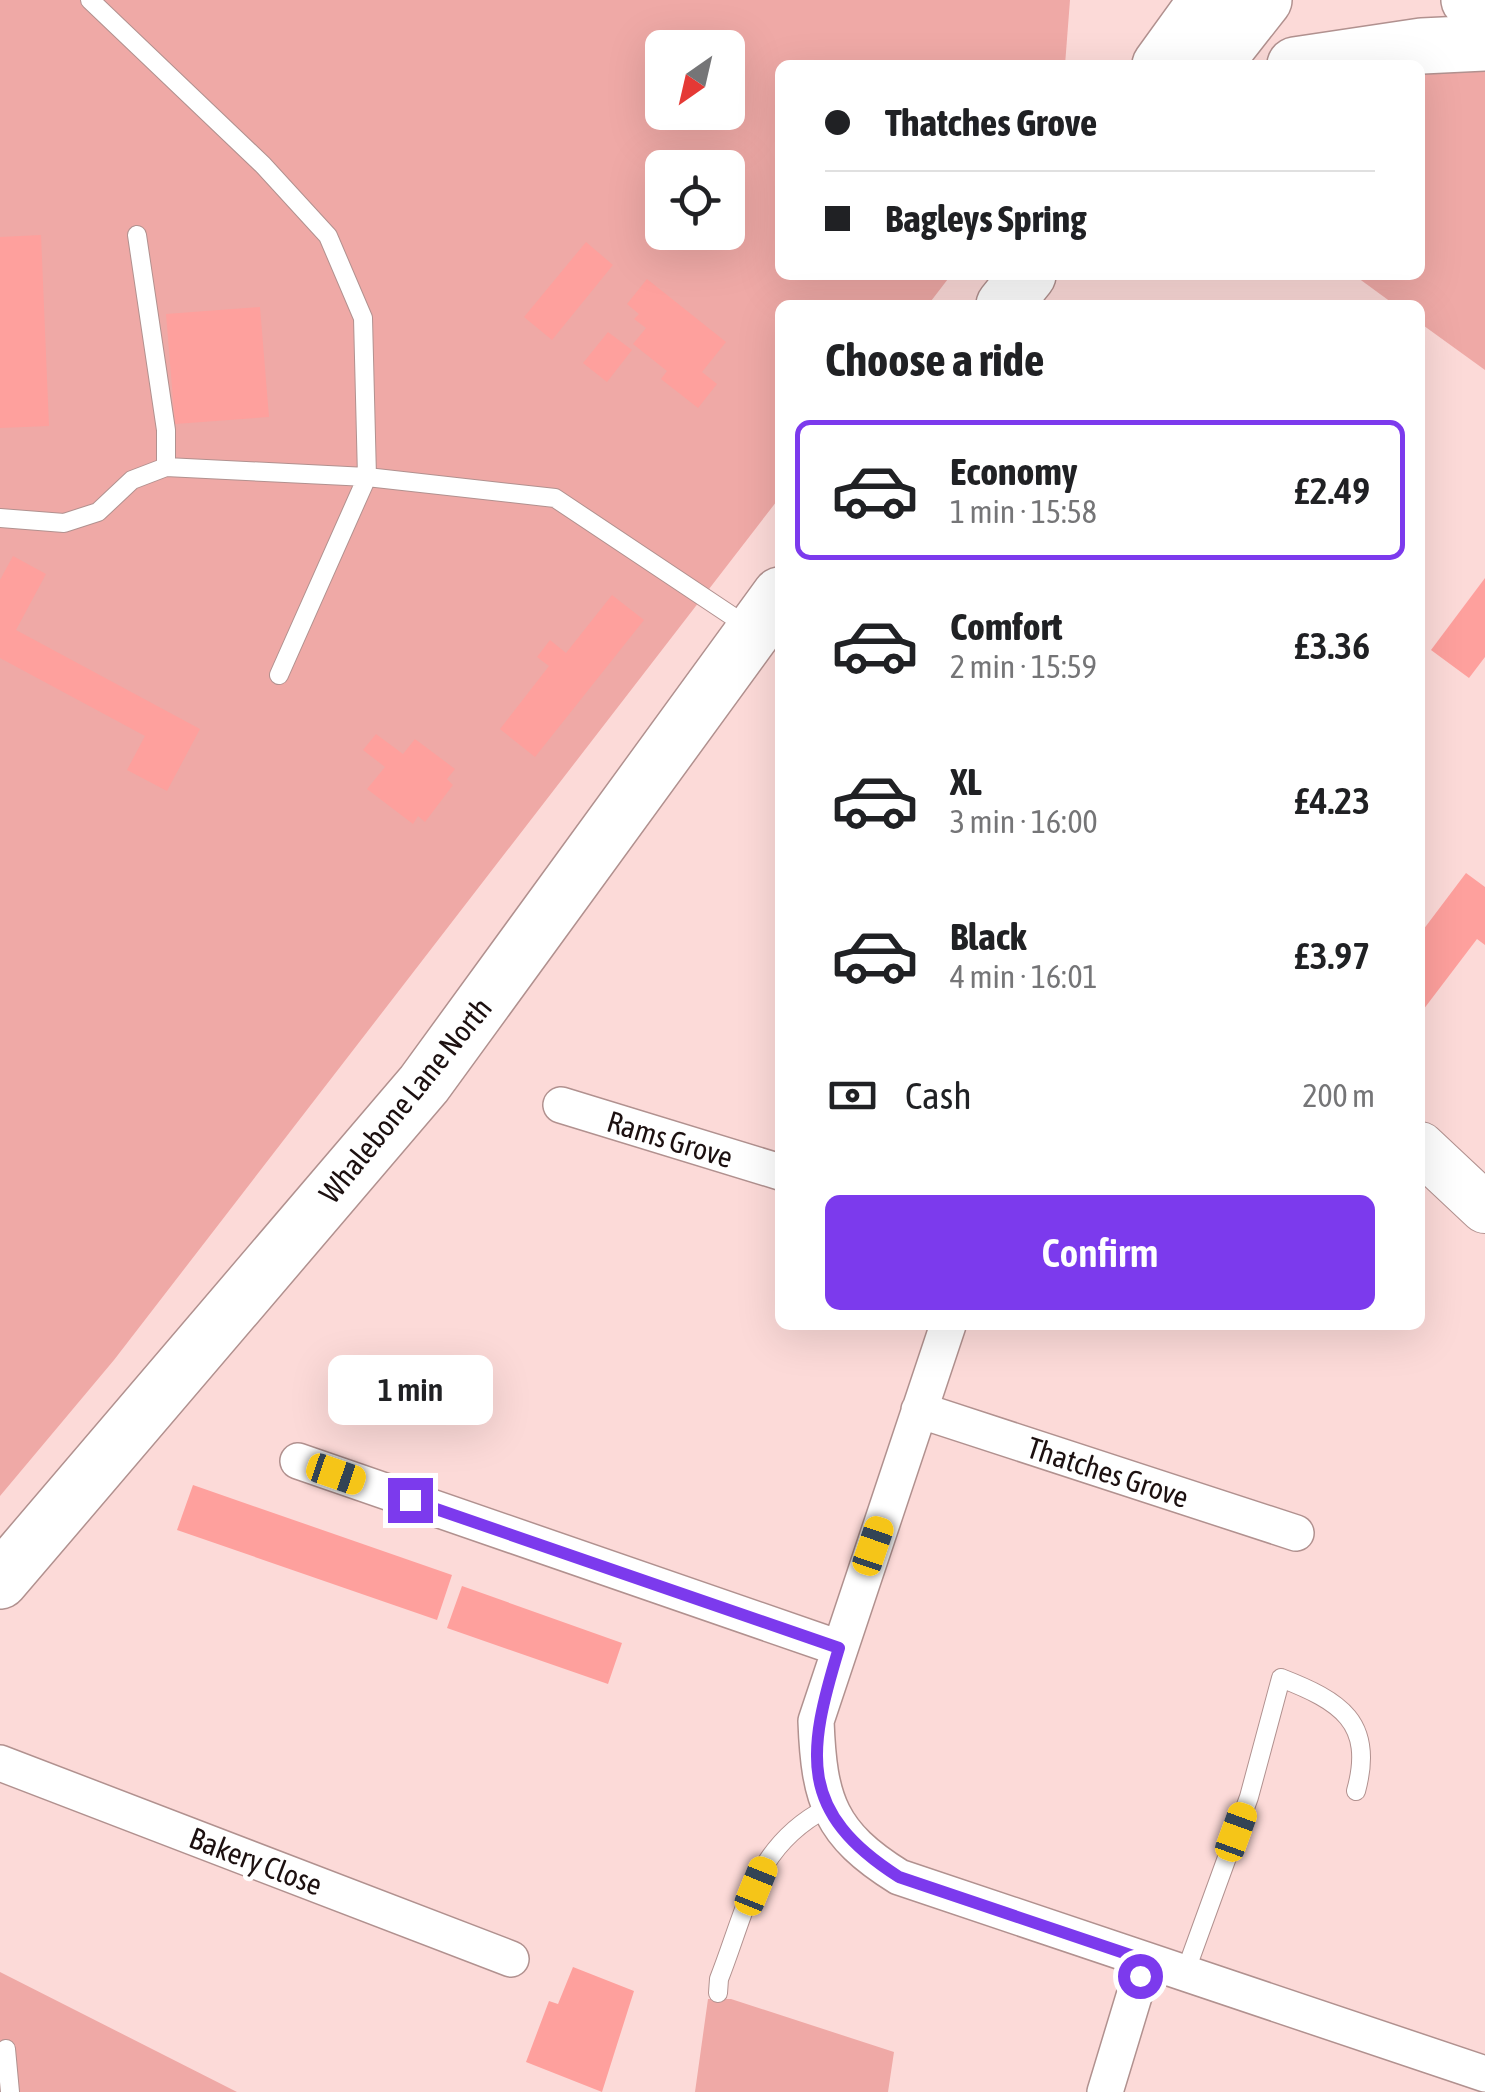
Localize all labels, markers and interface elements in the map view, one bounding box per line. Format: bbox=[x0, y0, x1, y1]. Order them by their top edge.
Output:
north arrow bbox=[645, 30, 745, 130]
map controls bbox=[645, 30, 745, 250]
text: Thatches Grove bbox=[885, 101, 1097, 144]
button: locate bbox=[645, 150, 745, 250]
text: Bagleys Spring bbox=[885, 197, 1087, 240]
text: Choose a ride bbox=[825, 334, 1044, 386]
icon: car bbox=[830, 445, 920, 535]
text: Economy bbox=[950, 450, 1077, 493]
text: £2.49 bbox=[1294, 469, 1370, 512]
text: 1 min · 15:58 bbox=[950, 493, 1097, 530]
icon: car bbox=[830, 600, 920, 690]
text: Comfort bbox=[950, 605, 1062, 648]
text: £3.36 bbox=[1294, 624, 1370, 667]
text: 2 min · 15:59 bbox=[950, 648, 1097, 685]
icon: car bbox=[830, 755, 920, 845]
text: XL bbox=[950, 760, 982, 803]
text: £4.23 bbox=[1294, 779, 1370, 822]
text: 3 min · 16:00 bbox=[950, 803, 1097, 840]
icon: car bbox=[830, 910, 920, 1000]
text: Black bbox=[950, 915, 1027, 958]
text: £3.97 bbox=[1294, 934, 1370, 977]
text: 4 min · 16:01 bbox=[950, 958, 1097, 995]
street label: Whalebone Lane North bbox=[312, 991, 498, 1209]
icon: cash bbox=[825, 1068, 880, 1123]
text: Cash bbox=[905, 1074, 972, 1117]
text: 200 m bbox=[1302, 1077, 1375, 1114]
street label: Rams Grove bbox=[603, 1104, 737, 1174]
button: Confirm bbox=[825, 1195, 1375, 1310]
callout: 1 min bbox=[328, 1355, 492, 1425]
text: 1 min bbox=[378, 1371, 443, 1408]
street label: Thatches Grove bbox=[1023, 1430, 1193, 1514]
car bbox=[303, 1450, 369, 1498]
route end bbox=[388, 1478, 433, 1523]
car bbox=[849, 1513, 897, 1579]
car bbox=[1212, 1799, 1260, 1865]
street label: Bakery Close bbox=[185, 1820, 327, 1902]
car bbox=[731, 1853, 781, 1919]
route start bbox=[1118, 1954, 1163, 1999]

